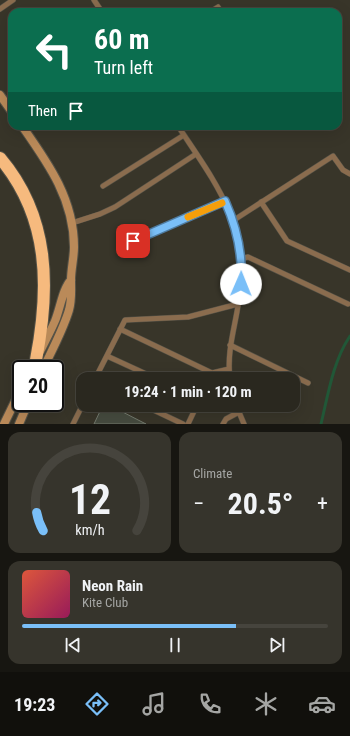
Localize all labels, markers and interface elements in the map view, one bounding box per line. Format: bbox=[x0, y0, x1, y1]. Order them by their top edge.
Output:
text: 60 m bbox=[94, 23, 150, 56]
icon: left bbox=[28, 24, 80, 76]
text: Turn left bbox=[94, 57, 153, 78]
icon: arrive bbox=[65, 100, 87, 122]
text: Then bbox=[28, 102, 57, 120]
pin bbox=[116, 224, 150, 258]
icon: arrive bbox=[122, 230, 144, 252]
position arrow bbox=[220, 263, 262, 305]
speed limit sign: 20 bbox=[12, 360, 64, 412]
text: 19:24 · 1 min · 120 m bbox=[124, 383, 252, 401]
text: Climate bbox=[193, 466, 232, 481]
text: 12 bbox=[68, 474, 111, 523]
text: 20.5° bbox=[228, 486, 293, 521]
text: − bbox=[193, 491, 204, 516]
text: + bbox=[317, 491, 328, 516]
text: km/h bbox=[75, 521, 104, 537]
text: Neon Rain bbox=[82, 577, 143, 595]
text: Kite Club bbox=[82, 595, 128, 610]
icon: previous bbox=[62, 634, 84, 656]
icon: pause bbox=[164, 634, 186, 656]
icon: next bbox=[266, 634, 288, 656]
icon: directions bbox=[83, 690, 111, 718]
icon: music bbox=[140, 690, 168, 718]
icon: phone bbox=[196, 690, 224, 718]
icon: climate bbox=[252, 690, 280, 718]
icon: car bbox=[308, 690, 336, 718]
text: 19:23 bbox=[14, 694, 55, 715]

